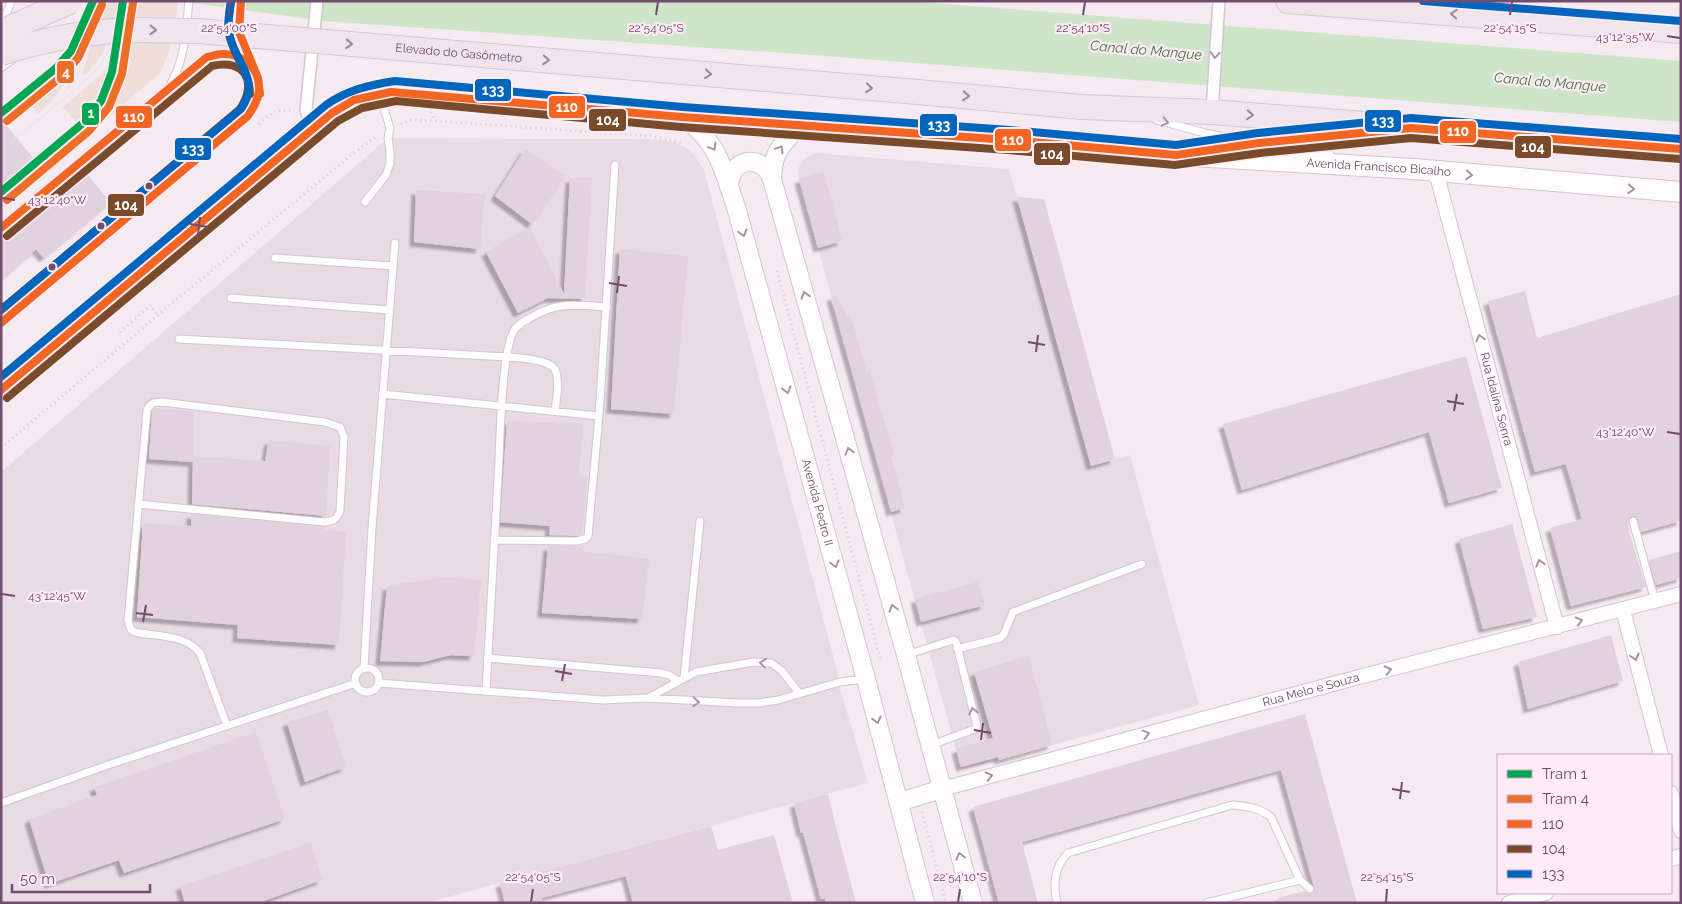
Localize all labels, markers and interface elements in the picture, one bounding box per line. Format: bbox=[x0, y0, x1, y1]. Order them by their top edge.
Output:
one-way arrow bbox=[1450, 8, 1458, 19]
text: 22°54'00"S bbox=[201, 21, 257, 35]
text: 22°54'05"S bbox=[628, 21, 684, 35]
text: 22°54'10"S bbox=[1056, 21, 1110, 35]
text: 22°54'15"S bbox=[1483, 21, 1537, 35]
one-way arrow bbox=[149, 25, 157, 35]
text: 43°12'35"W bbox=[1596, 30, 1655, 44]
water label: Canal do Mangue bbox=[1090, 37, 1203, 63]
one-way arrow bbox=[345, 38, 353, 49]
street label: Elevado do Gasômetro bbox=[395, 41, 522, 65]
one-way arrow bbox=[1210, 52, 1221, 60]
one-way arrow bbox=[542, 55, 550, 66]
line badge: 4 bbox=[56, 60, 75, 84]
text: 4 bbox=[62, 64, 70, 80]
one-way arrow bbox=[704, 69, 712, 80]
water label: Canal do Mangue bbox=[1494, 69, 1607, 95]
line badge: 133 bbox=[474, 78, 512, 102]
text: 133 bbox=[482, 82, 504, 98]
one-way arrow bbox=[866, 82, 874, 93]
one-way arrow bbox=[962, 91, 970, 102]
line badge: 110 bbox=[548, 95, 586, 119]
text: 110 bbox=[556, 99, 578, 115]
line badge: 1 bbox=[81, 102, 100, 126]
text: 1 bbox=[88, 105, 95, 121]
line badge: 110 bbox=[115, 105, 153, 129]
line badge: 104 bbox=[588, 108, 627, 132]
text: 110 bbox=[123, 109, 145, 125]
line badge: 133 bbox=[1364, 109, 1402, 133]
one-way arrow bbox=[1247, 110, 1255, 121]
text: 104 bbox=[596, 112, 620, 128]
line badge: 133 bbox=[919, 113, 958, 137]
text: 133 bbox=[1372, 113, 1394, 129]
one-way arrow bbox=[1160, 116, 1169, 127]
text: 133 bbox=[928, 117, 950, 133]
line badge: 110 bbox=[1439, 120, 1477, 144]
text: 110 bbox=[1447, 123, 1469, 139]
line badge: 110 bbox=[994, 128, 1032, 152]
text: 110 bbox=[1002, 132, 1024, 148]
line badge: 104 bbox=[1514, 135, 1552, 159]
line badge: 133 bbox=[174, 137, 212, 161]
text: 104 bbox=[1521, 139, 1545, 155]
text: 133 bbox=[182, 141, 204, 157]
one-way arrow bbox=[706, 141, 716, 150]
line badge: 104 bbox=[1033, 142, 1071, 166]
one-way arrow bbox=[773, 146, 783, 155]
text: 104 bbox=[1040, 146, 1064, 162]
street label: Avenida Francisco Bicalho bbox=[1306, 156, 1452, 179]
one-way arrow bbox=[1465, 169, 1473, 180]
unlabelled marker bbox=[144, 181, 154, 191]
one-way arrow bbox=[1627, 183, 1635, 194]
text: 43°12'40"W bbox=[28, 193, 87, 207]
line badge: 104 bbox=[107, 193, 145, 217]
text: 104 bbox=[114, 197, 138, 213]
unlabelled marker bbox=[96, 221, 106, 231]
one-way arrow bbox=[738, 229, 748, 237]
unlabelled marker bbox=[47, 262, 57, 272]
one-way arrow bbox=[801, 291, 811, 300]
one-way arrow bbox=[1476, 335, 1486, 343]
street label: Rua Idalina Senra bbox=[1477, 351, 1515, 447]
one-way arrow bbox=[781, 386, 791, 394]
text: 43°12'40"W bbox=[1596, 425, 1655, 439]
one-way arrow bbox=[845, 448, 855, 456]
street label: Avenida Pedro II bbox=[799, 457, 836, 547]
one-way arrow bbox=[829, 559, 839, 567]
one-way arrow bbox=[1535, 559, 1546, 567]
text: 43°12'45"W bbox=[28, 589, 86, 603]
one-way arrow bbox=[889, 604, 899, 612]
one-way arrow bbox=[1575, 616, 1584, 627]
one-way arrow bbox=[1629, 652, 1640, 661]
one-way arrow bbox=[759, 658, 767, 669]
one-way arrow bbox=[1383, 665, 1392, 676]
street label: Rua Melo e Souza bbox=[1261, 670, 1361, 710]
one-way arrow bbox=[692, 696, 700, 707]
one-way arrow bbox=[968, 706, 979, 715]
one-way arrow bbox=[871, 716, 882, 725]
one-way arrow bbox=[1142, 729, 1151, 740]
legend bbox=[1497, 754, 1672, 894]
text: Tram 1 bbox=[1542, 765, 1588, 783]
one-way arrow bbox=[985, 771, 994, 782]
text: Tram 4 bbox=[1542, 790, 1589, 808]
text: 110 bbox=[1542, 815, 1564, 833]
text: 104 bbox=[1542, 840, 1566, 858]
one-way arrow bbox=[955, 851, 966, 860]
scale bar bbox=[12, 862, 150, 894]
text: 133 bbox=[1542, 865, 1564, 883]
text: 50 m bbox=[20, 870, 55, 888]
text: 22°54'05"S bbox=[505, 870, 561, 884]
text: 22°54'10"S bbox=[933, 870, 987, 884]
text: 22°54'15"S bbox=[1360, 870, 1414, 884]

